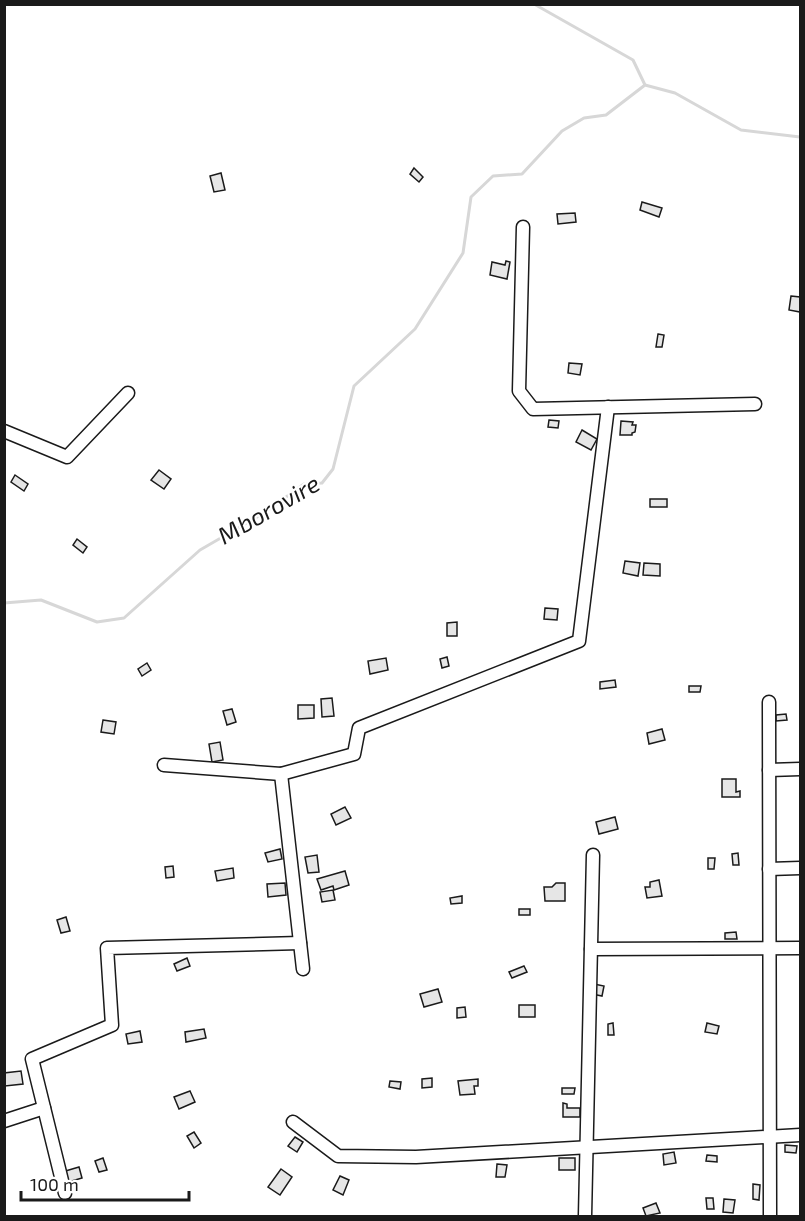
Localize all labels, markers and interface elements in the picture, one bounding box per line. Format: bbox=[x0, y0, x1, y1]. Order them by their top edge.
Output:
water label: Mborovire bbox=[212, 468, 325, 550]
scale bar bbox=[21, 1164, 189, 1202]
text: 100 m bbox=[30, 1173, 79, 1195]

